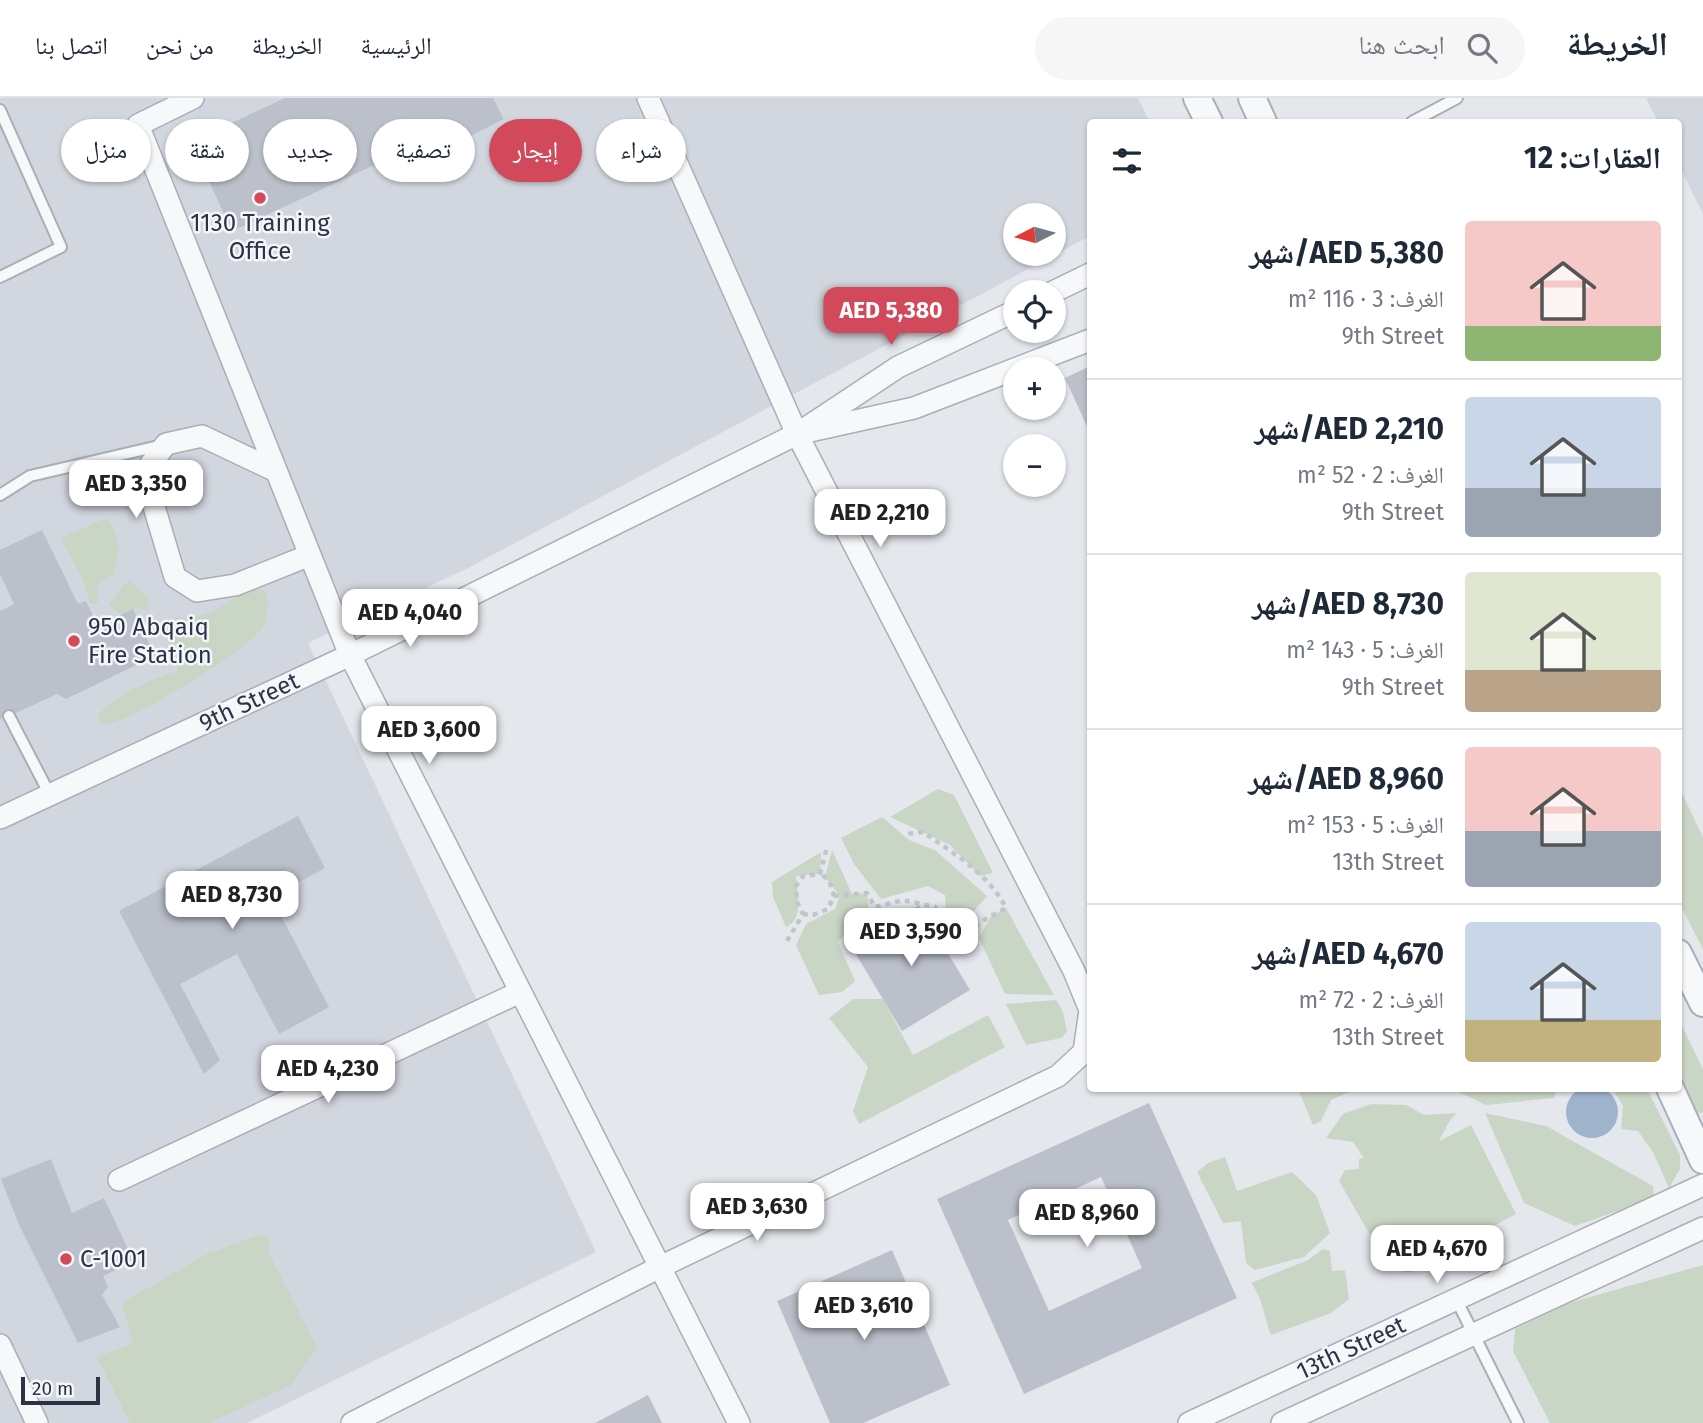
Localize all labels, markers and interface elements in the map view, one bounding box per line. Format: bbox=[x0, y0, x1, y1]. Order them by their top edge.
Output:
search box bbox=[1035, 17, 1525, 80]
text: الخريطة bbox=[1567, 24, 1668, 64]
icon: search bbox=[1463, 29, 1501, 67]
text: ابحث هنا bbox=[1359, 30, 1445, 61]
text: اتصل بنا bbox=[35, 32, 108, 60]
text: من نحن bbox=[146, 32, 214, 60]
text: الخريطة bbox=[252, 32, 322, 60]
text: الرئيسية bbox=[360, 32, 432, 60]
chip: منزل bbox=[61, 119, 151, 182]
chip: شقة bbox=[165, 119, 249, 182]
chip: جديد bbox=[263, 119, 357, 182]
chip: تصفية bbox=[371, 119, 475, 182]
chip: إيجار bbox=[489, 119, 582, 182]
chip: شراء bbox=[596, 119, 686, 182]
text: العقارات: 12 bbox=[1524, 140, 1661, 176]
icon: filters bbox=[1108, 142, 1146, 180]
marker: 1130 Training Office bbox=[252, 190, 268, 206]
north arrow bbox=[1003, 203, 1066, 266]
map controls bbox=[1003, 203, 1066, 497]
place label: 1130 Training Office bbox=[190, 209, 330, 265]
text: AED 5,380/شهر bbox=[1249, 235, 1444, 271]
icon: home bbox=[1521, 249, 1605, 333]
button: locate bbox=[1003, 280, 1066, 343]
text: الغرف: 3 · 116 m² bbox=[1288, 285, 1444, 313]
pin: AED 5,380 bbox=[811, 288, 971, 347]
text: AED 5,380 bbox=[839, 296, 943, 324]
text: 9th Street bbox=[1342, 322, 1444, 350]
button: + bbox=[1003, 357, 1066, 420]
text: AED 2,210/شهر bbox=[1254, 411, 1444, 447]
icon: home bbox=[1521, 425, 1605, 509]
button: − bbox=[1003, 434, 1066, 497]
pin: AED 3,350 bbox=[56, 460, 216, 520]
text: الغرف: 2 · 52 m² bbox=[1297, 461, 1444, 489]
text: AED 3,350 bbox=[85, 469, 187, 497]
pin: AED 2,210 bbox=[800, 490, 960, 549]
text: AED 2,210 bbox=[830, 498, 930, 526]
text: 9th Street bbox=[1342, 498, 1444, 526]
text: AED 8,730/شهر bbox=[1252, 586, 1444, 622]
pin: AED 4,040 bbox=[330, 589, 490, 649]
text: AED 4,040 bbox=[358, 598, 462, 626]
icon: home bbox=[1521, 600, 1605, 684]
place label: 950 Abqaiq Fire Station bbox=[88, 613, 212, 669]
marker: 950 Abqaiq Fire Station bbox=[66, 633, 82, 649]
text: الغرف: 5 · 143 m² bbox=[1286, 636, 1444, 664]
street label: 9th Street bbox=[195, 667, 304, 737]
text: 9th Street bbox=[1342, 673, 1444, 701]
pin: AED 3,600 bbox=[349, 706, 509, 766]
text: AED 3,600 bbox=[377, 715, 481, 743]
text: AED 8,960/شهر bbox=[1248, 761, 1444, 797]
icon: home bbox=[1521, 775, 1605, 859]
text: الغرف: 5 · 153 m² bbox=[1287, 811, 1444, 839]
text: 13th Street bbox=[1332, 848, 1444, 876]
pin: AED 8,730 bbox=[152, 872, 312, 931]
text: AED 8,730 bbox=[182, 880, 283, 908]
pin: AED 3,590 bbox=[831, 908, 991, 968]
text: AED 3,590 bbox=[860, 917, 962, 945]
text: AED 4,670/شهر bbox=[1252, 936, 1444, 972]
icon: home bbox=[1521, 950, 1605, 1034]
text: الغرف: 2 · 72 m² bbox=[1298, 986, 1444, 1014]
text: 13th Street bbox=[1332, 1023, 1444, 1051]
pin: AED 4,230 bbox=[248, 1046, 408, 1105]
text: AED 4,230 bbox=[277, 1054, 379, 1082]
pin: AED 3,630 bbox=[677, 1184, 837, 1243]
pin: AED 8,960 bbox=[1007, 1190, 1167, 1249]
text: AED 3,630 bbox=[706, 1192, 808, 1220]
text: AED 8,960 bbox=[1035, 1198, 1139, 1226]
pin: AED 4,670 bbox=[1357, 1226, 1517, 1285]
text: AED 4,670 bbox=[1387, 1234, 1487, 1262]
place label: C-1001 bbox=[80, 1245, 147, 1273]
marker: C-1001 bbox=[58, 1251, 74, 1267]
pin: AED 3,610 bbox=[784, 1282, 944, 1342]
text: AED 3,610 bbox=[814, 1291, 914, 1319]
street label: 13th Street bbox=[1292, 1311, 1410, 1385]
scale bar bbox=[21, 1374, 100, 1406]
text: 20 m bbox=[32, 1377, 73, 1400]

